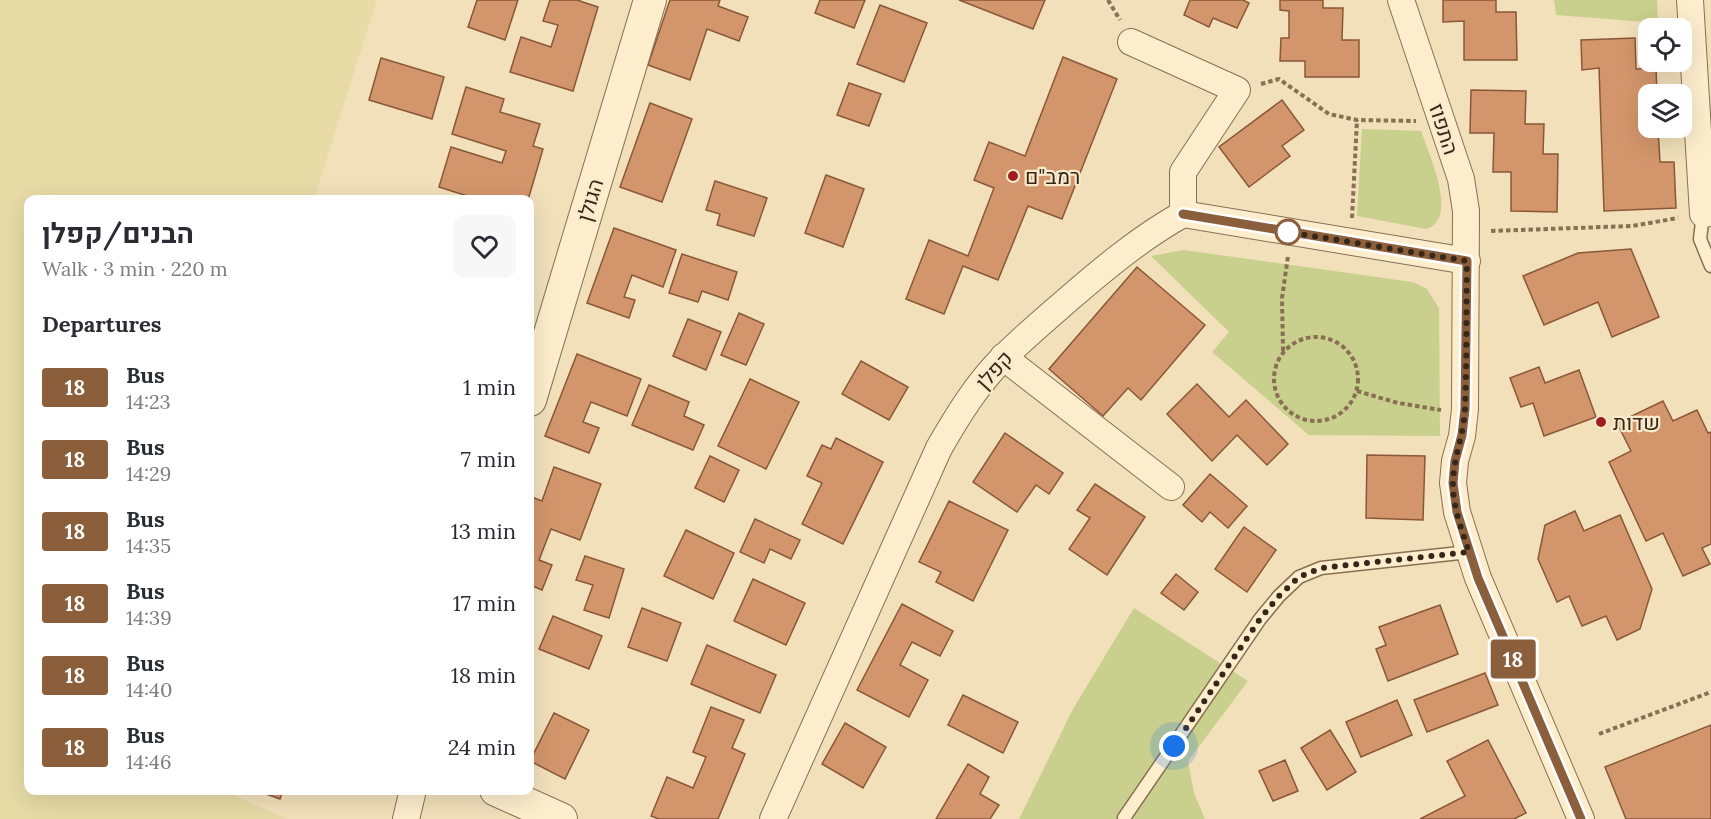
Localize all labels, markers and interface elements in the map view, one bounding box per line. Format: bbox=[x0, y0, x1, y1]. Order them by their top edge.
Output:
map controls bbox=[1638, 18, 1692, 138]
button: locate bbox=[1638, 18, 1692, 72]
button: layers bbox=[1638, 84, 1692, 138]
street label: התפוז bbox=[1423, 100, 1465, 158]
place label: רמב"ם bbox=[1025, 163, 1080, 190]
marker: רמב"ם bbox=[1006, 169, 1020, 183]
street label: הגולן bbox=[571, 175, 609, 225]
text: הבנים/קפלן bbox=[42, 215, 194, 251]
button: heart bbox=[453, 215, 516, 278]
unlabelled marker bbox=[1275, 219, 1301, 245]
text: Walk · 3 min · 220 m bbox=[42, 256, 228, 281]
text: Departures bbox=[42, 310, 161, 338]
street label: קפלן bbox=[970, 345, 1018, 395]
text: Bus bbox=[126, 361, 165, 389]
text: 1 min bbox=[463, 373, 516, 401]
text: 18 bbox=[65, 374, 85, 401]
text: 14:23 bbox=[126, 389, 171, 414]
place label: שדות bbox=[1613, 409, 1660, 436]
marker: שדות bbox=[1594, 415, 1608, 429]
text: Bus bbox=[126, 433, 165, 461]
text: 7 min bbox=[461, 445, 516, 473]
text: 18 bbox=[65, 446, 85, 473]
text: 14:29 bbox=[126, 461, 171, 486]
text: Bus bbox=[126, 505, 165, 533]
text: 13 min bbox=[451, 517, 516, 545]
text: 18 bbox=[65, 518, 85, 545]
text: 14:35 bbox=[126, 533, 171, 558]
text: Bus bbox=[126, 577, 165, 605]
text: 17 min bbox=[453, 589, 516, 617]
text: 18 bbox=[65, 590, 85, 617]
text: 14:39 bbox=[126, 605, 172, 630]
line badge: 18 bbox=[1486, 640, 1540, 678]
text: 18 bbox=[1503, 646, 1523, 673]
text: Bus bbox=[126, 649, 165, 677]
text: 18 min bbox=[451, 661, 516, 689]
text: 18 bbox=[65, 662, 85, 689]
text: 14:40 bbox=[126, 677, 172, 702]
text: Bus bbox=[126, 721, 165, 749]
your location bbox=[1159, 731, 1189, 761]
text: 24 min bbox=[448, 733, 516, 761]
text: 18 bbox=[65, 734, 85, 761]
text: 14:46 bbox=[126, 749, 172, 774]

